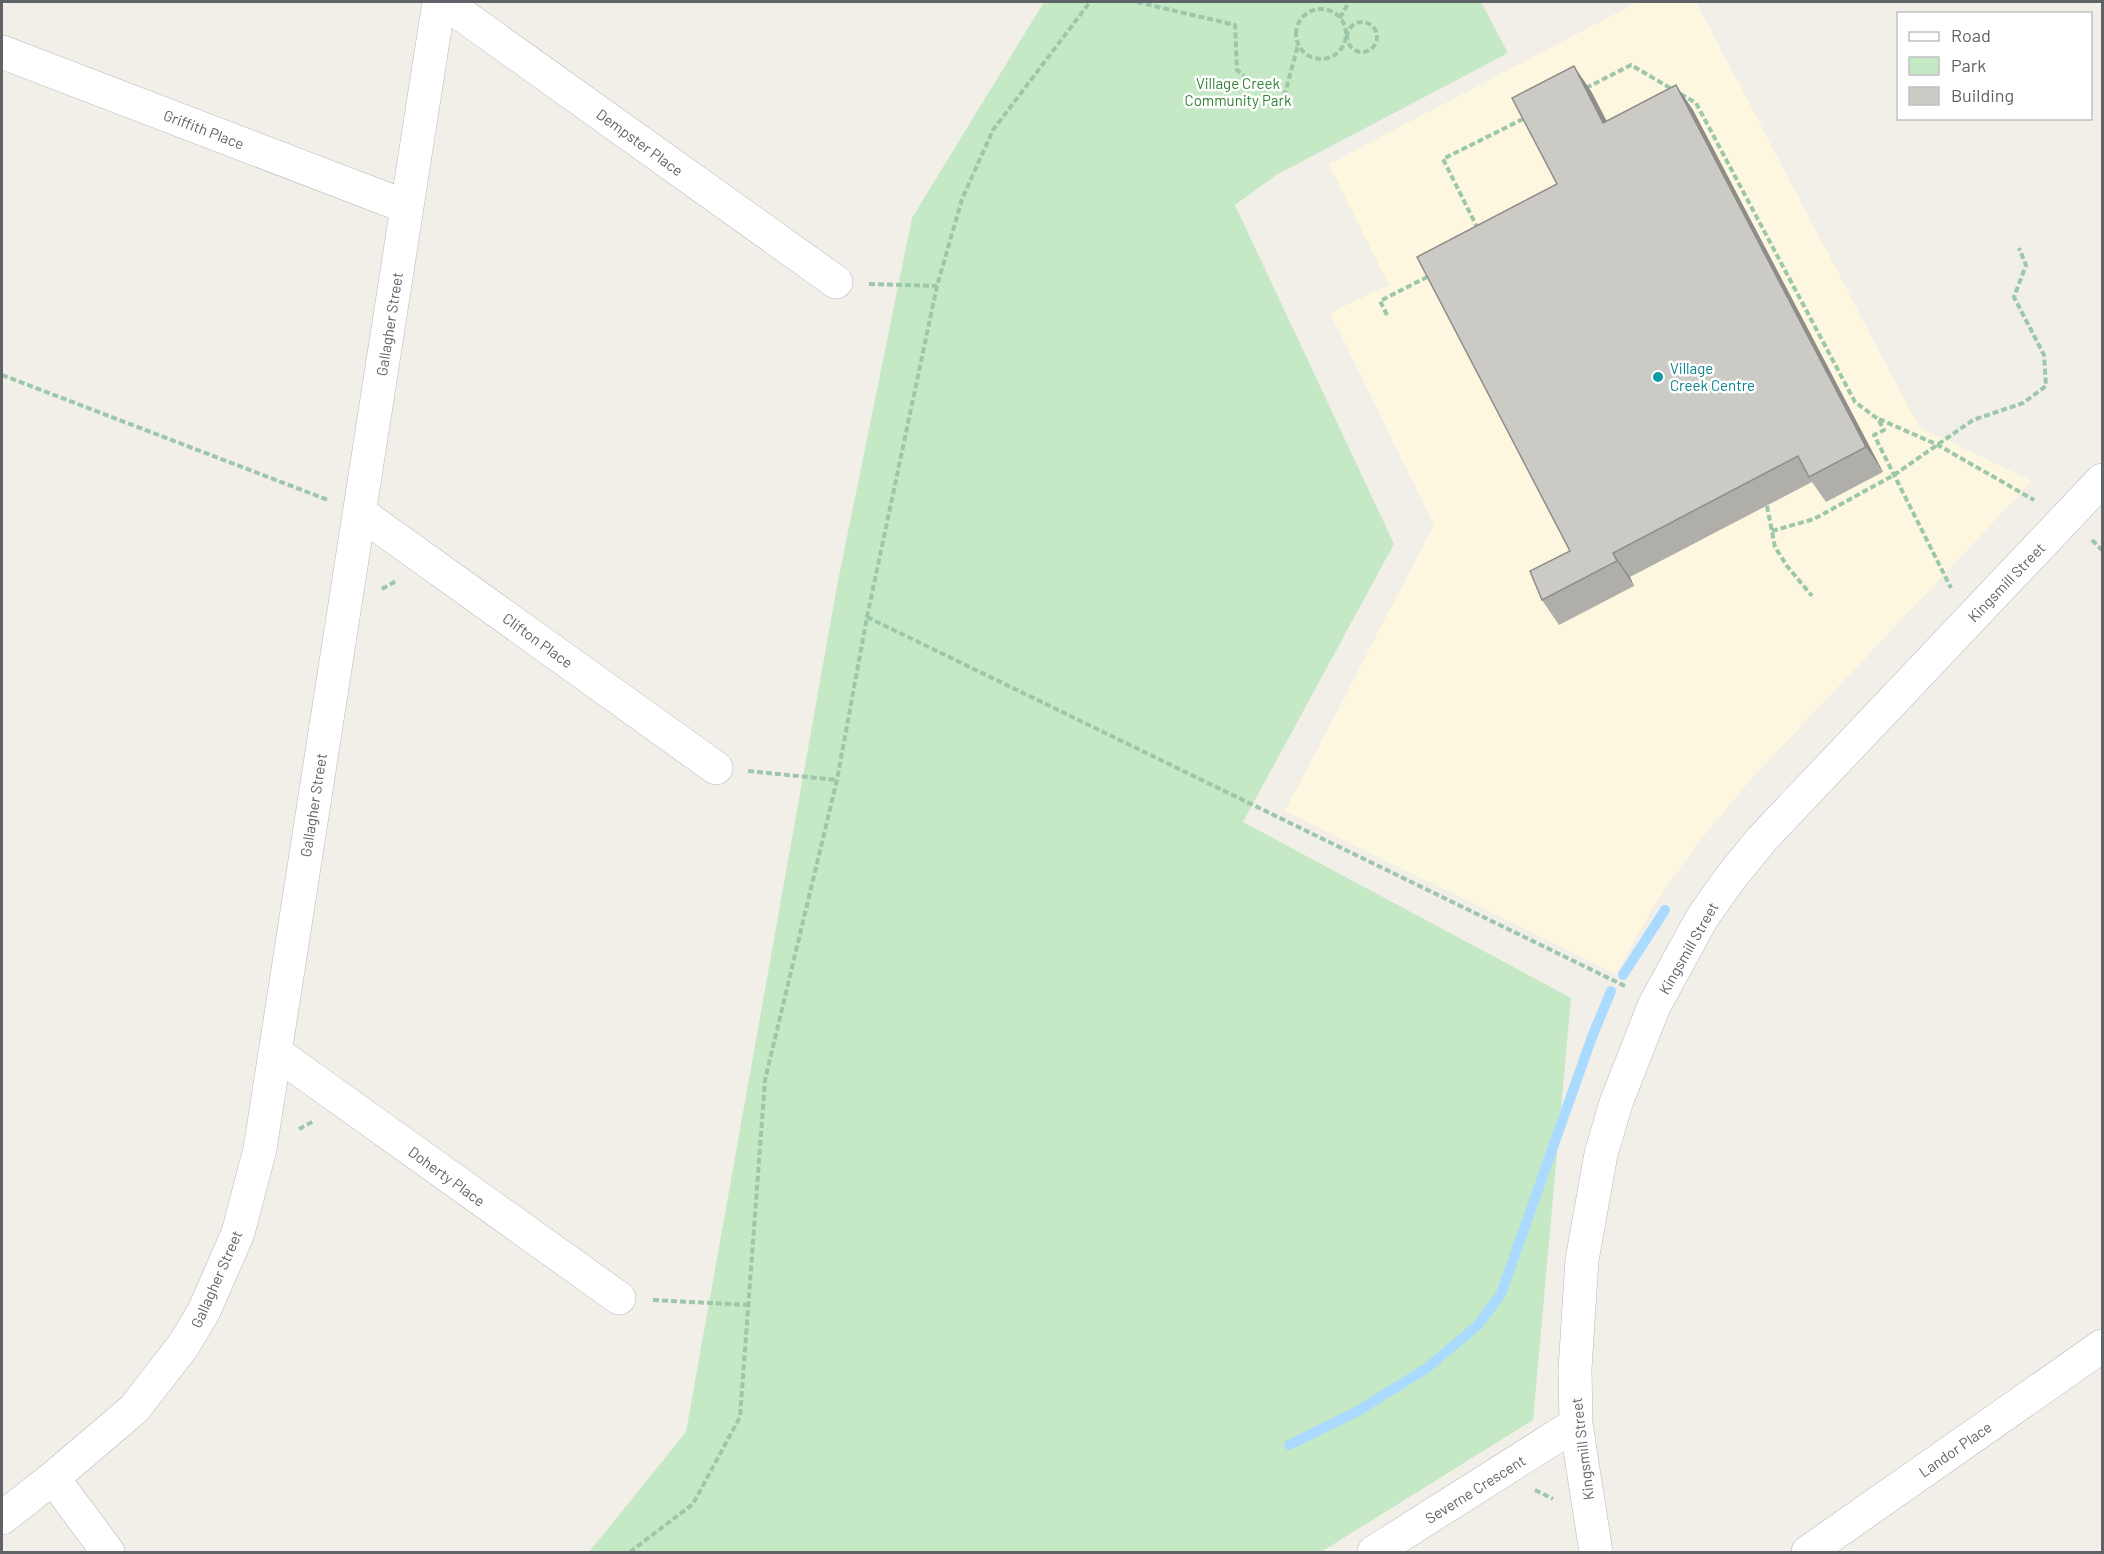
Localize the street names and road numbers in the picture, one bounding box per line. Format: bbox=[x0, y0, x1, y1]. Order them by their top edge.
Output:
street label: Griffith Place bbox=[161, 105, 247, 153]
street label: Dempster Place bbox=[593, 105, 687, 179]
street label: Gallagher Street bbox=[372, 271, 406, 377]
street label: Kingsmill Street bbox=[1964, 539, 2048, 625]
street label: Clifton Place bbox=[500, 609, 576, 671]
street label: Gallagher Street bbox=[296, 752, 330, 858]
street label: Kingsmill Street bbox=[1654, 899, 1722, 997]
street label: Doherty Place bbox=[405, 1142, 489, 1210]
street label: Gallagher Street bbox=[186, 1227, 246, 1331]
street label: Kingsmill Street bbox=[1567, 1397, 1597, 1501]
street label: Landor Place bbox=[1915, 1417, 1995, 1481]
street label: Severne Crescent bbox=[1422, 1451, 1528, 1527]

